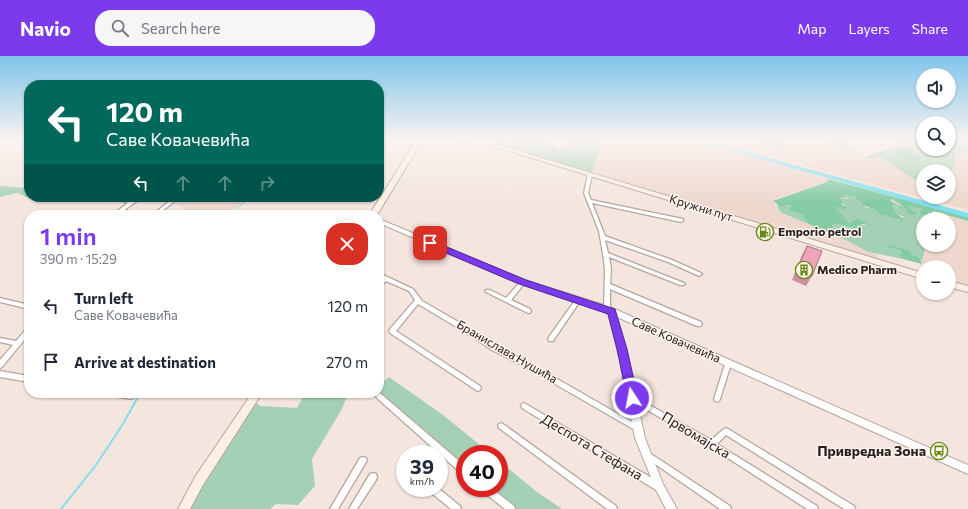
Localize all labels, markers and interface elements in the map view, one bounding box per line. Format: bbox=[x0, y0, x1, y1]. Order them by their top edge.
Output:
search box bbox=[95, 10, 375, 46]
text: Navio bbox=[20, 17, 71, 40]
icon: search bbox=[109, 17, 131, 39]
text: Search here bbox=[141, 19, 220, 37]
text: Map bbox=[798, 20, 826, 37]
text: Layers bbox=[848, 20, 890, 37]
text: Share bbox=[912, 20, 948, 37]
map controls bbox=[916, 68, 956, 300]
button: sound bbox=[916, 68, 956, 108]
text: 120 m bbox=[106, 94, 183, 128]
icon: left bbox=[40, 96, 92, 148]
button: search bbox=[916, 116, 956, 156]
text: Саве Ковачевића bbox=[106, 128, 250, 150]
button: layers bbox=[916, 164, 956, 204]
icon: left bbox=[130, 172, 152, 194]
icon: ahead bbox=[172, 172, 194, 194]
icon: ahead bbox=[214, 172, 236, 194]
icon: right bbox=[256, 172, 278, 194]
street label: Кружни пут bbox=[668, 191, 735, 223]
button: + bbox=[916, 212, 956, 252]
text: 1 min bbox=[40, 221, 97, 250]
fuel station icon: Emporio petrol bbox=[755, 222, 775, 242]
button: close bbox=[326, 223, 368, 265]
place label: Emporio petrol bbox=[778, 224, 861, 238]
pin bbox=[413, 226, 447, 260]
icon: arrive bbox=[419, 232, 441, 254]
text: 390 m · 15:29 bbox=[40, 251, 117, 267]
building icon: Medico Pharm bbox=[794, 260, 814, 280]
button: − bbox=[916, 260, 956, 300]
place label: Medico Pharm bbox=[817, 262, 897, 276]
text: Turn left bbox=[74, 289, 133, 307]
icon: left bbox=[40, 295, 62, 317]
text: 120 m bbox=[328, 297, 368, 315]
text: Саве Ковачевића bbox=[74, 307, 178, 323]
street label: Саве Ковачевића bbox=[630, 313, 723, 365]
street label: Бранислава Нушића bbox=[455, 317, 560, 386]
icon: arrive bbox=[40, 351, 62, 373]
text: Arrive at destination bbox=[74, 353, 216, 371]
text: 270 m bbox=[326, 353, 368, 371]
position arrow bbox=[611, 377, 653, 419]
street label: Првомајска bbox=[659, 407, 734, 462]
street label: Деспота Стефана bbox=[539, 410, 646, 483]
bus stop icon: Привредна Зона bbox=[929, 441, 949, 461]
place label: Привредна Зона bbox=[817, 442, 926, 459]
speed limit sign: 40 bbox=[456, 445, 508, 497]
text: 39 bbox=[410, 454, 434, 478]
text: km/h bbox=[410, 475, 434, 487]

